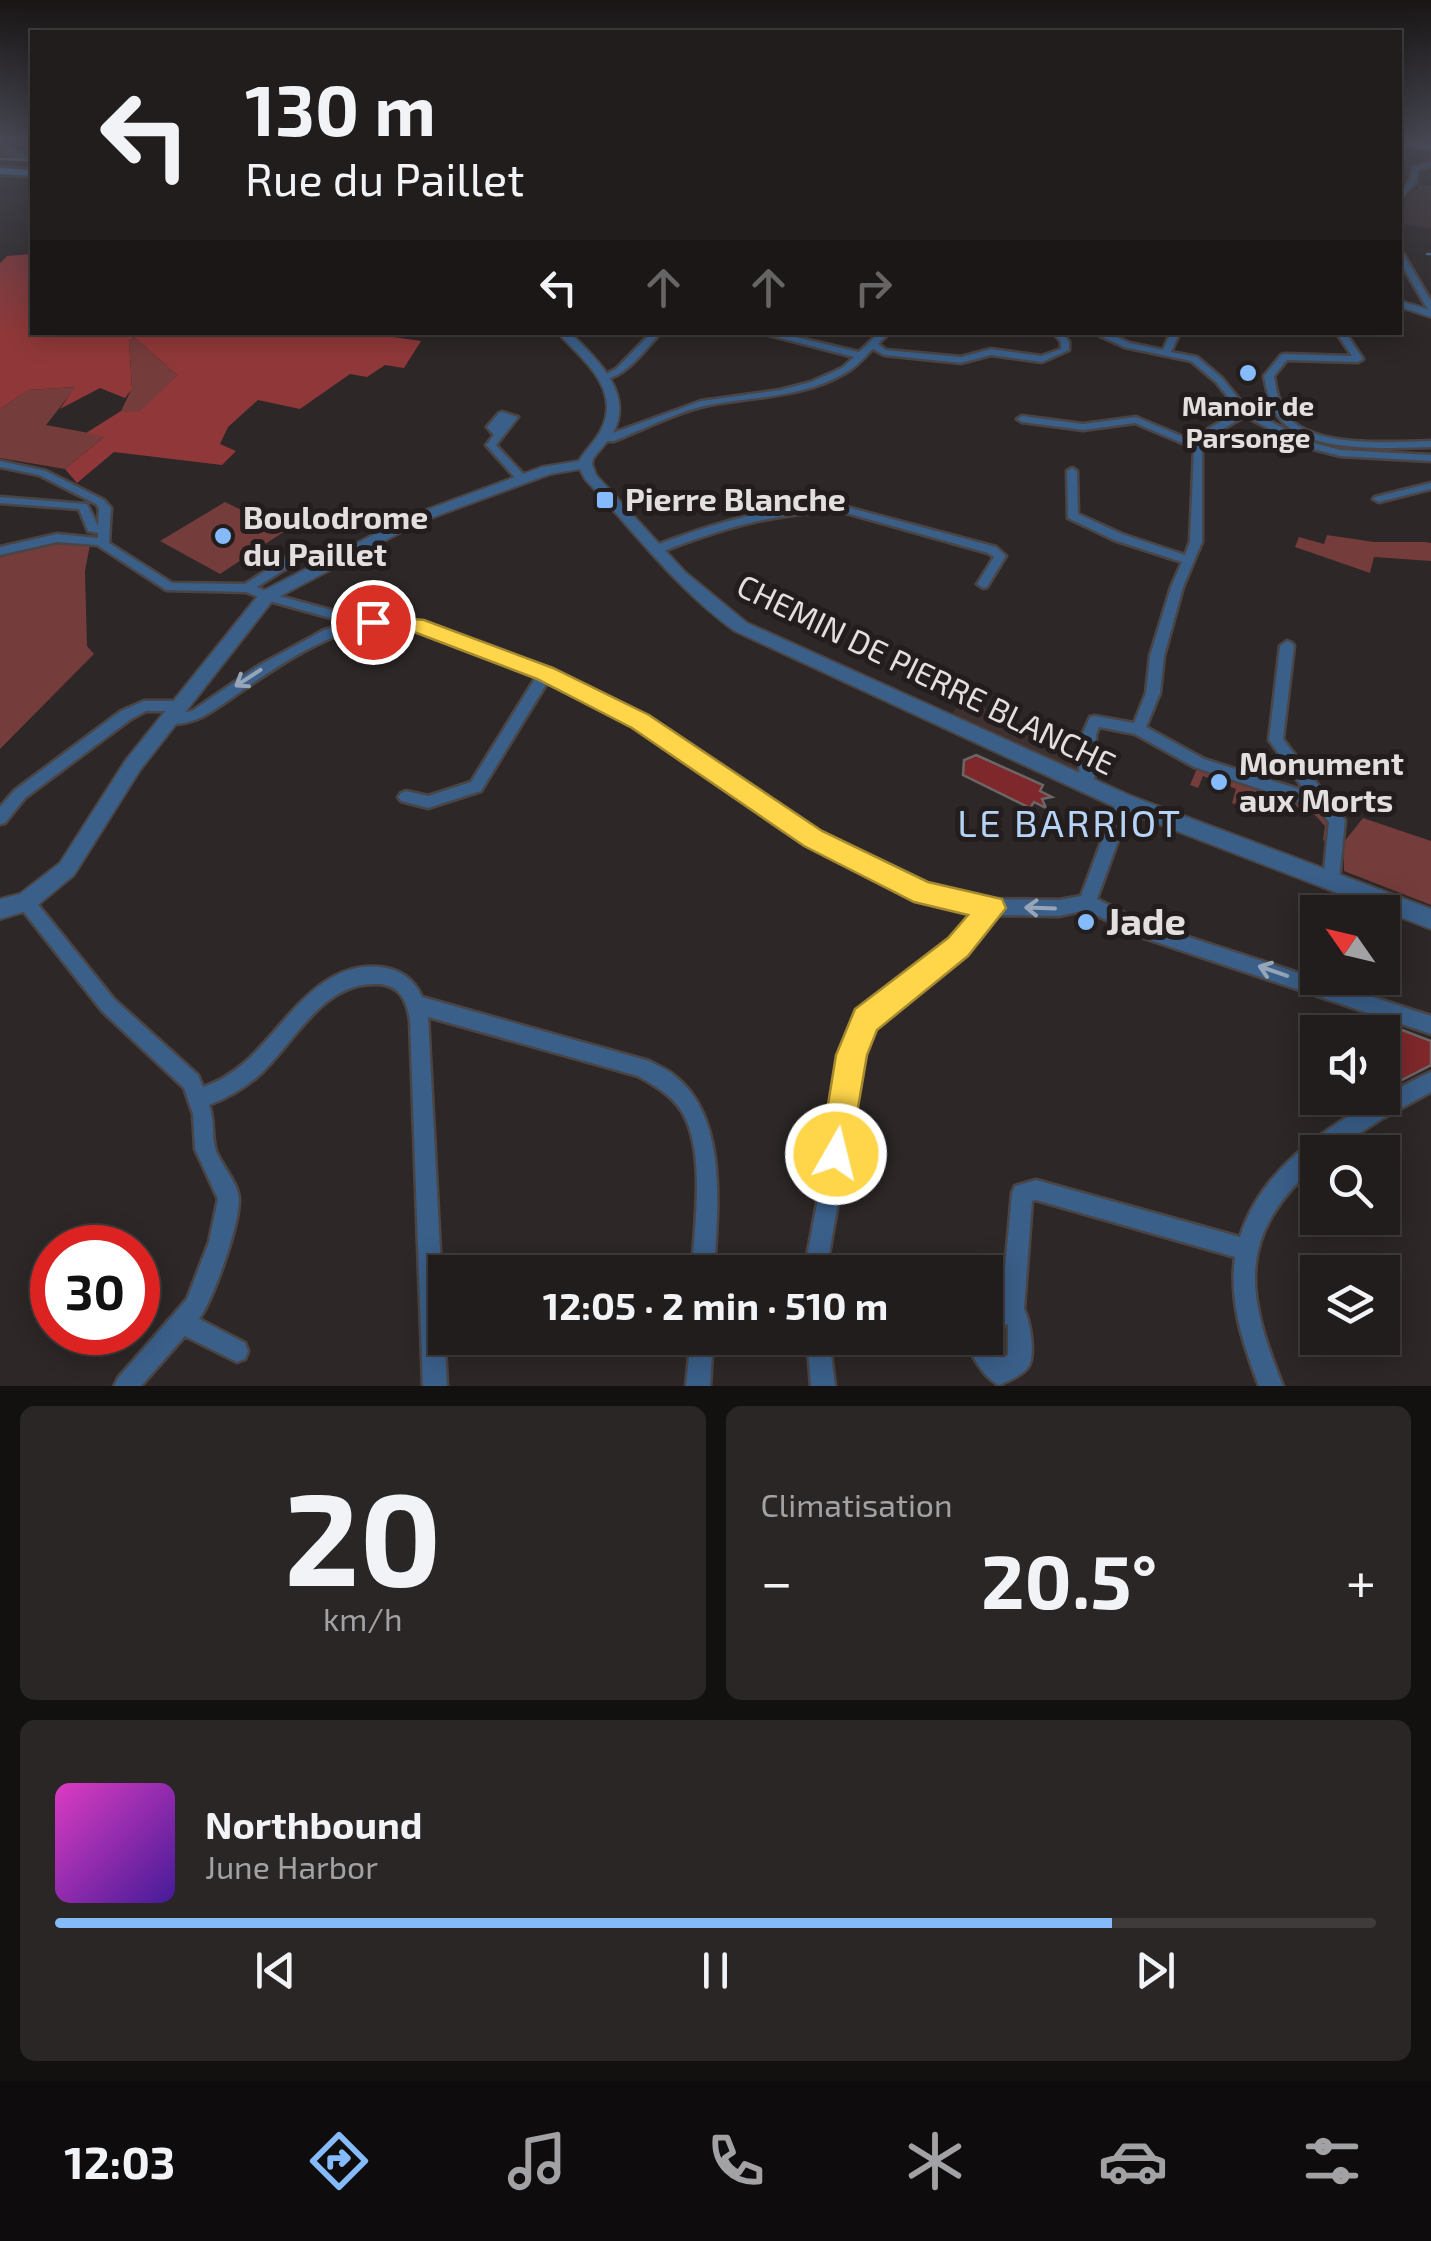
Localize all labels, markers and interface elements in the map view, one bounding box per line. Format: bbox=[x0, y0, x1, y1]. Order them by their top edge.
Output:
text: 130 m bbox=[245, 66, 436, 150]
icon: left bbox=[80, 70, 210, 200]
text: Rue du Paillet bbox=[245, 151, 524, 205]
icon: left bbox=[531, 260, 586, 315]
icon: ahead bbox=[636, 260, 691, 315]
icon: ahead bbox=[741, 260, 796, 315]
icon: right bbox=[846, 260, 901, 315]
marker: Manoir de Parsonge bbox=[1237, 362, 1259, 384]
place label: Manoir de Parsonge bbox=[1182, 388, 1314, 454]
place label: Pierre Blanche bbox=[625, 479, 846, 517]
marker: Pierre Blanche bbox=[594, 489, 616, 511]
place label: Boulodrome du Paillet bbox=[243, 497, 428, 572]
marker: Boulodrome du Paillet bbox=[212, 525, 234, 547]
street label: CHEMIN DE PIERRE BLANCHE bbox=[732, 565, 1122, 781]
pin bbox=[331, 580, 416, 665]
icon: arrive bbox=[346, 595, 401, 650]
one-way arrow bbox=[235, 668, 263, 689]
place label: Monument aux Morts bbox=[1239, 743, 1404, 818]
marker: Monument aux Morts bbox=[1208, 771, 1230, 793]
district label: LE BARRIOT bbox=[957, 799, 1183, 845]
north arrow bbox=[1300, 895, 1400, 995]
map controls bbox=[1300, 895, 1400, 1355]
place label: Jade bbox=[1106, 897, 1186, 943]
one-way arrow bbox=[1024, 898, 1057, 917]
marker: Jade bbox=[1075, 911, 1097, 933]
one-way arrow bbox=[1258, 961, 1289, 979]
button: sound bbox=[1300, 1015, 1400, 1115]
position arrow bbox=[784, 1102, 888, 1206]
button: search bbox=[1300, 1135, 1400, 1235]
speed limit sign: 30 bbox=[30, 1225, 160, 1355]
button: layers bbox=[1300, 1255, 1400, 1355]
text: 12:05 · 2 min · 510 m bbox=[543, 1282, 888, 1328]
text: 20 bbox=[284, 1456, 442, 1612]
text: Climatisation bbox=[761, 1485, 953, 1523]
text: 20.5° bbox=[981, 1534, 1157, 1624]
text: − bbox=[761, 1547, 793, 1613]
text: + bbox=[1346, 1547, 1376, 1613]
text: km/h bbox=[323, 1599, 402, 1637]
text: Northbound bbox=[205, 1801, 423, 1847]
text: June Harbor bbox=[205, 1847, 378, 1885]
icon: previous bbox=[248, 1943, 303, 1998]
icon: pause bbox=[688, 1943, 743, 1998]
icon: next bbox=[1128, 1943, 1183, 1998]
icon: directions bbox=[304, 2126, 374, 2196]
icon: music bbox=[502, 2126, 572, 2196]
icon: phone bbox=[701, 2126, 771, 2196]
icon: climate bbox=[900, 2126, 970, 2196]
icon: car bbox=[1098, 2126, 1168, 2196]
icon: filters bbox=[1297, 2126, 1367, 2196]
text: 12:03 bbox=[64, 2134, 175, 2188]

